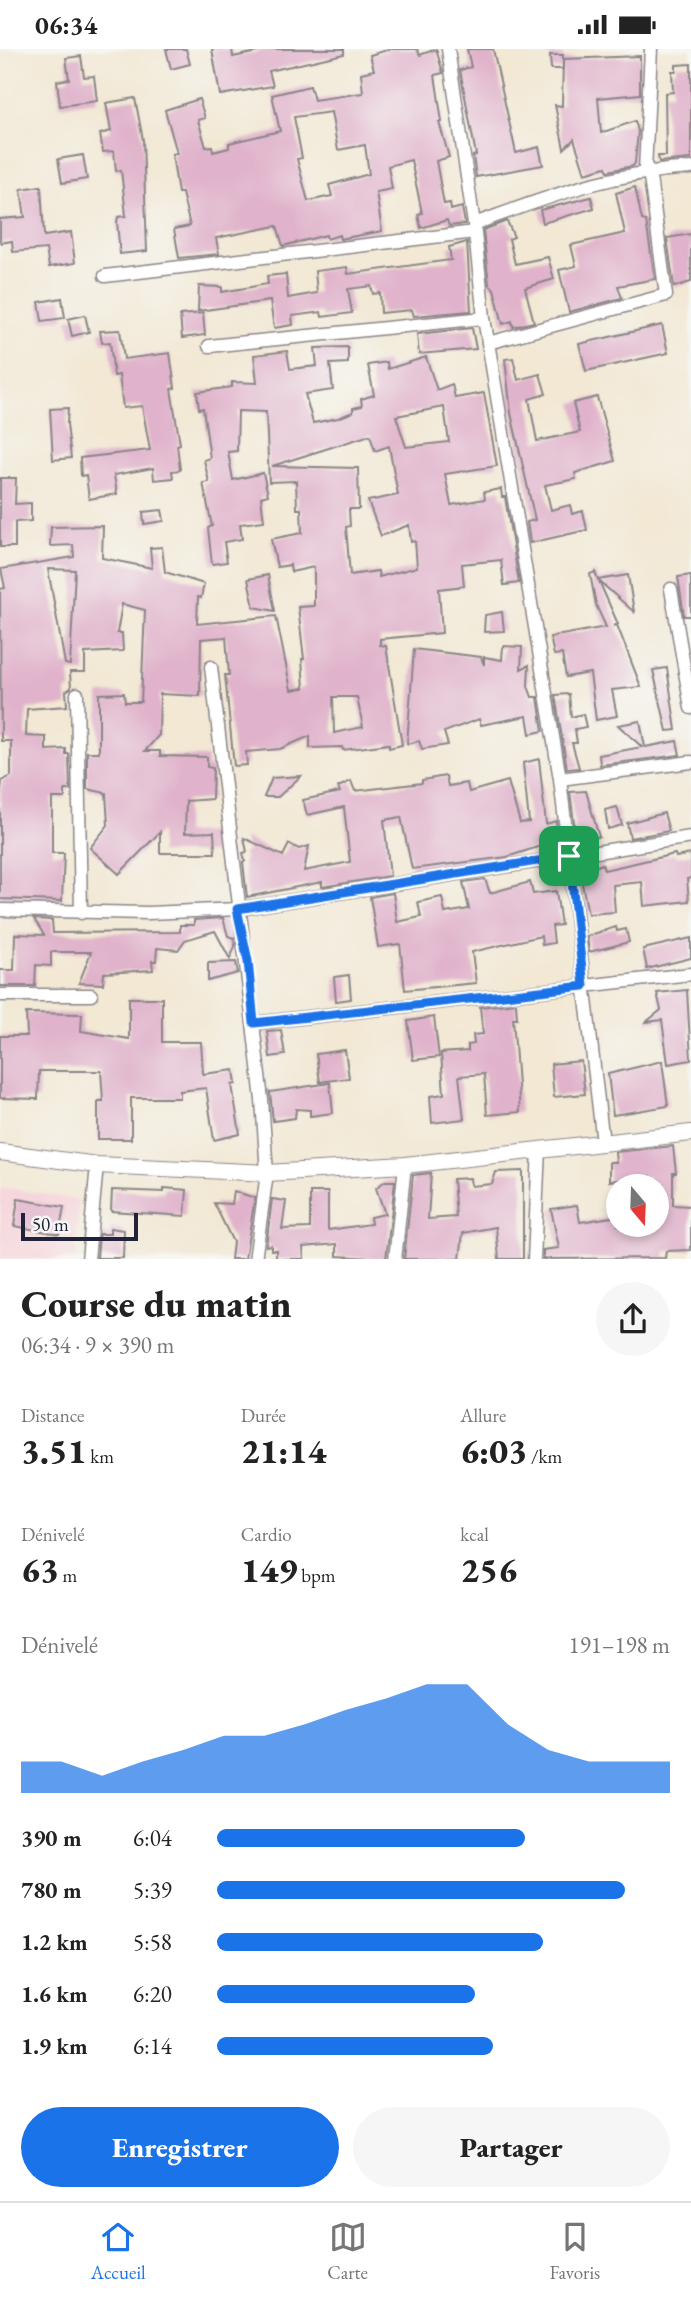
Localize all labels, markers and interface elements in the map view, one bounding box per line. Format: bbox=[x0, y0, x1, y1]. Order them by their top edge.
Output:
text: 06:34 bbox=[35, 8, 97, 42]
pin bbox=[539, 826, 599, 886]
icon: arrive bbox=[550, 837, 588, 875]
north arrow bbox=[606, 1174, 668, 1237]
map controls bbox=[606, 1174, 669, 1237]
scale bar bbox=[21, 1211, 138, 1242]
text: 50 m bbox=[32, 1212, 69, 1237]
text: Course du matin bbox=[21, 1279, 292, 1328]
button: share bbox=[596, 1282, 670, 1356]
text: 06:34 · 9 × 390 m bbox=[21, 1330, 174, 1360]
text: Distance bbox=[21, 1403, 84, 1428]
text: Durée bbox=[241, 1403, 286, 1428]
text: Allure bbox=[460, 1403, 506, 1428]
text: 3.51 bbox=[21, 1428, 87, 1473]
text: 21:14 bbox=[241, 1428, 326, 1473]
text: 6:03 bbox=[460, 1428, 527, 1473]
text: km bbox=[87, 1444, 114, 1469]
text: /km bbox=[527, 1444, 562, 1469]
text: Dénivelé bbox=[21, 1522, 85, 1547]
text: Cardio bbox=[241, 1522, 292, 1547]
text: kcal bbox=[460, 1522, 489, 1547]
text: 63 bbox=[21, 1547, 59, 1592]
text: 149 bbox=[241, 1547, 297, 1592]
text: 256 bbox=[460, 1547, 517, 1592]
text: m bbox=[59, 1563, 77, 1588]
text: bpm bbox=[297, 1563, 336, 1588]
text: Dénivelé bbox=[21, 1630, 98, 1660]
text: 191–198 m bbox=[569, 1630, 670, 1660]
text: 390 m bbox=[21, 1823, 82, 1853]
text: 6:04 bbox=[133, 1823, 172, 1853]
text: 780 m bbox=[21, 1875, 82, 1905]
text: 5:39 bbox=[133, 1875, 172, 1905]
text: 1.2 km bbox=[21, 1927, 88, 1957]
text: 5:58 bbox=[133, 1927, 172, 1957]
text: 1.6 km bbox=[21, 1979, 88, 2009]
text: 6:20 bbox=[133, 1979, 172, 2009]
text: 1.9 km bbox=[21, 2031, 88, 2061]
text: 6:14 bbox=[133, 2031, 172, 2061]
button: Enregistrer bbox=[21, 2107, 339, 2187]
button: Partager bbox=[353, 2107, 670, 2187]
tab: Accueil bbox=[91, 2218, 146, 2285]
tab: Carte bbox=[327, 2218, 368, 2285]
tab: Favoris bbox=[549, 2218, 600, 2285]

